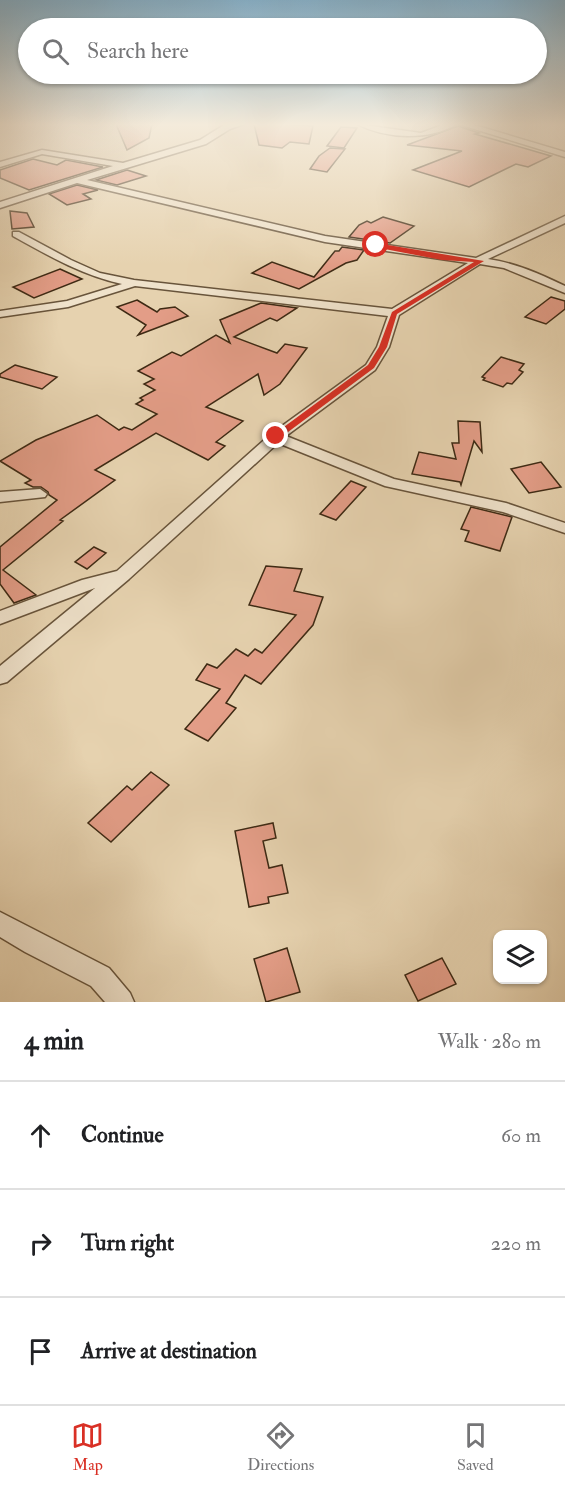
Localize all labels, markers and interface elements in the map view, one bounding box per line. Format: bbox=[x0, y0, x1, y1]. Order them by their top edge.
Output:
search box bbox=[18, 18, 547, 84]
icon: search bbox=[39, 35, 72, 68]
text: Search here bbox=[87, 37, 189, 65]
route start bbox=[362, 231, 388, 257]
route end bbox=[262, 422, 288, 448]
map controls bbox=[493, 930, 547, 984]
button: layers bbox=[493, 930, 547, 984]
text: 4 min bbox=[24, 1025, 84, 1057]
text: Walk · 280 m bbox=[438, 1029, 541, 1054]
icon: ahead bbox=[24, 1119, 57, 1152]
text: Continue bbox=[81, 1121, 164, 1149]
text: 60 m bbox=[501, 1123, 541, 1148]
icon: right bbox=[24, 1227, 57, 1260]
text: Turn right bbox=[81, 1229, 174, 1257]
text: 220 m bbox=[491, 1231, 541, 1256]
icon: arrive bbox=[24, 1335, 57, 1368]
text: Arrive at destination bbox=[81, 1337, 257, 1365]
tab: Map bbox=[71, 1419, 104, 1475]
tab: Directions bbox=[247, 1419, 314, 1475]
tab: Saved bbox=[457, 1419, 494, 1475]

